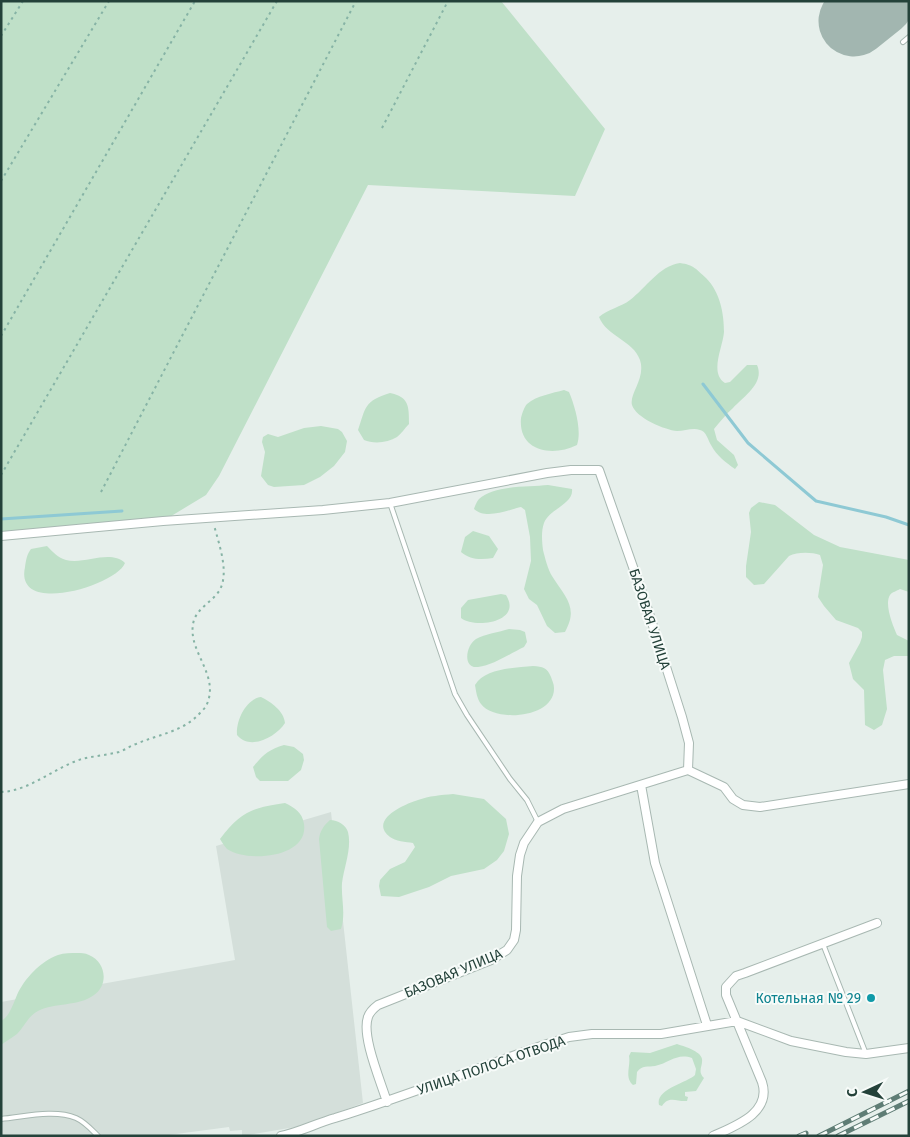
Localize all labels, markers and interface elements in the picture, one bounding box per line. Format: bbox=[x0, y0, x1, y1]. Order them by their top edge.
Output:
street label: БАЗОВАЯ УЛИЦА bbox=[625, 567, 674, 672]
street label: БАЗОВАЯ УЛИЦА bbox=[402, 945, 505, 1002]
place label: Котельная № 29 bbox=[755, 990, 861, 1007]
marker: Котельная № 29 bbox=[865, 992, 877, 1004]
street label: УЛИЦА ПОЛОСА ОТВОДА bbox=[415, 1032, 567, 1099]
north arrow bbox=[840, 1067, 890, 1117]
text: С bbox=[844, 1088, 861, 1097]

